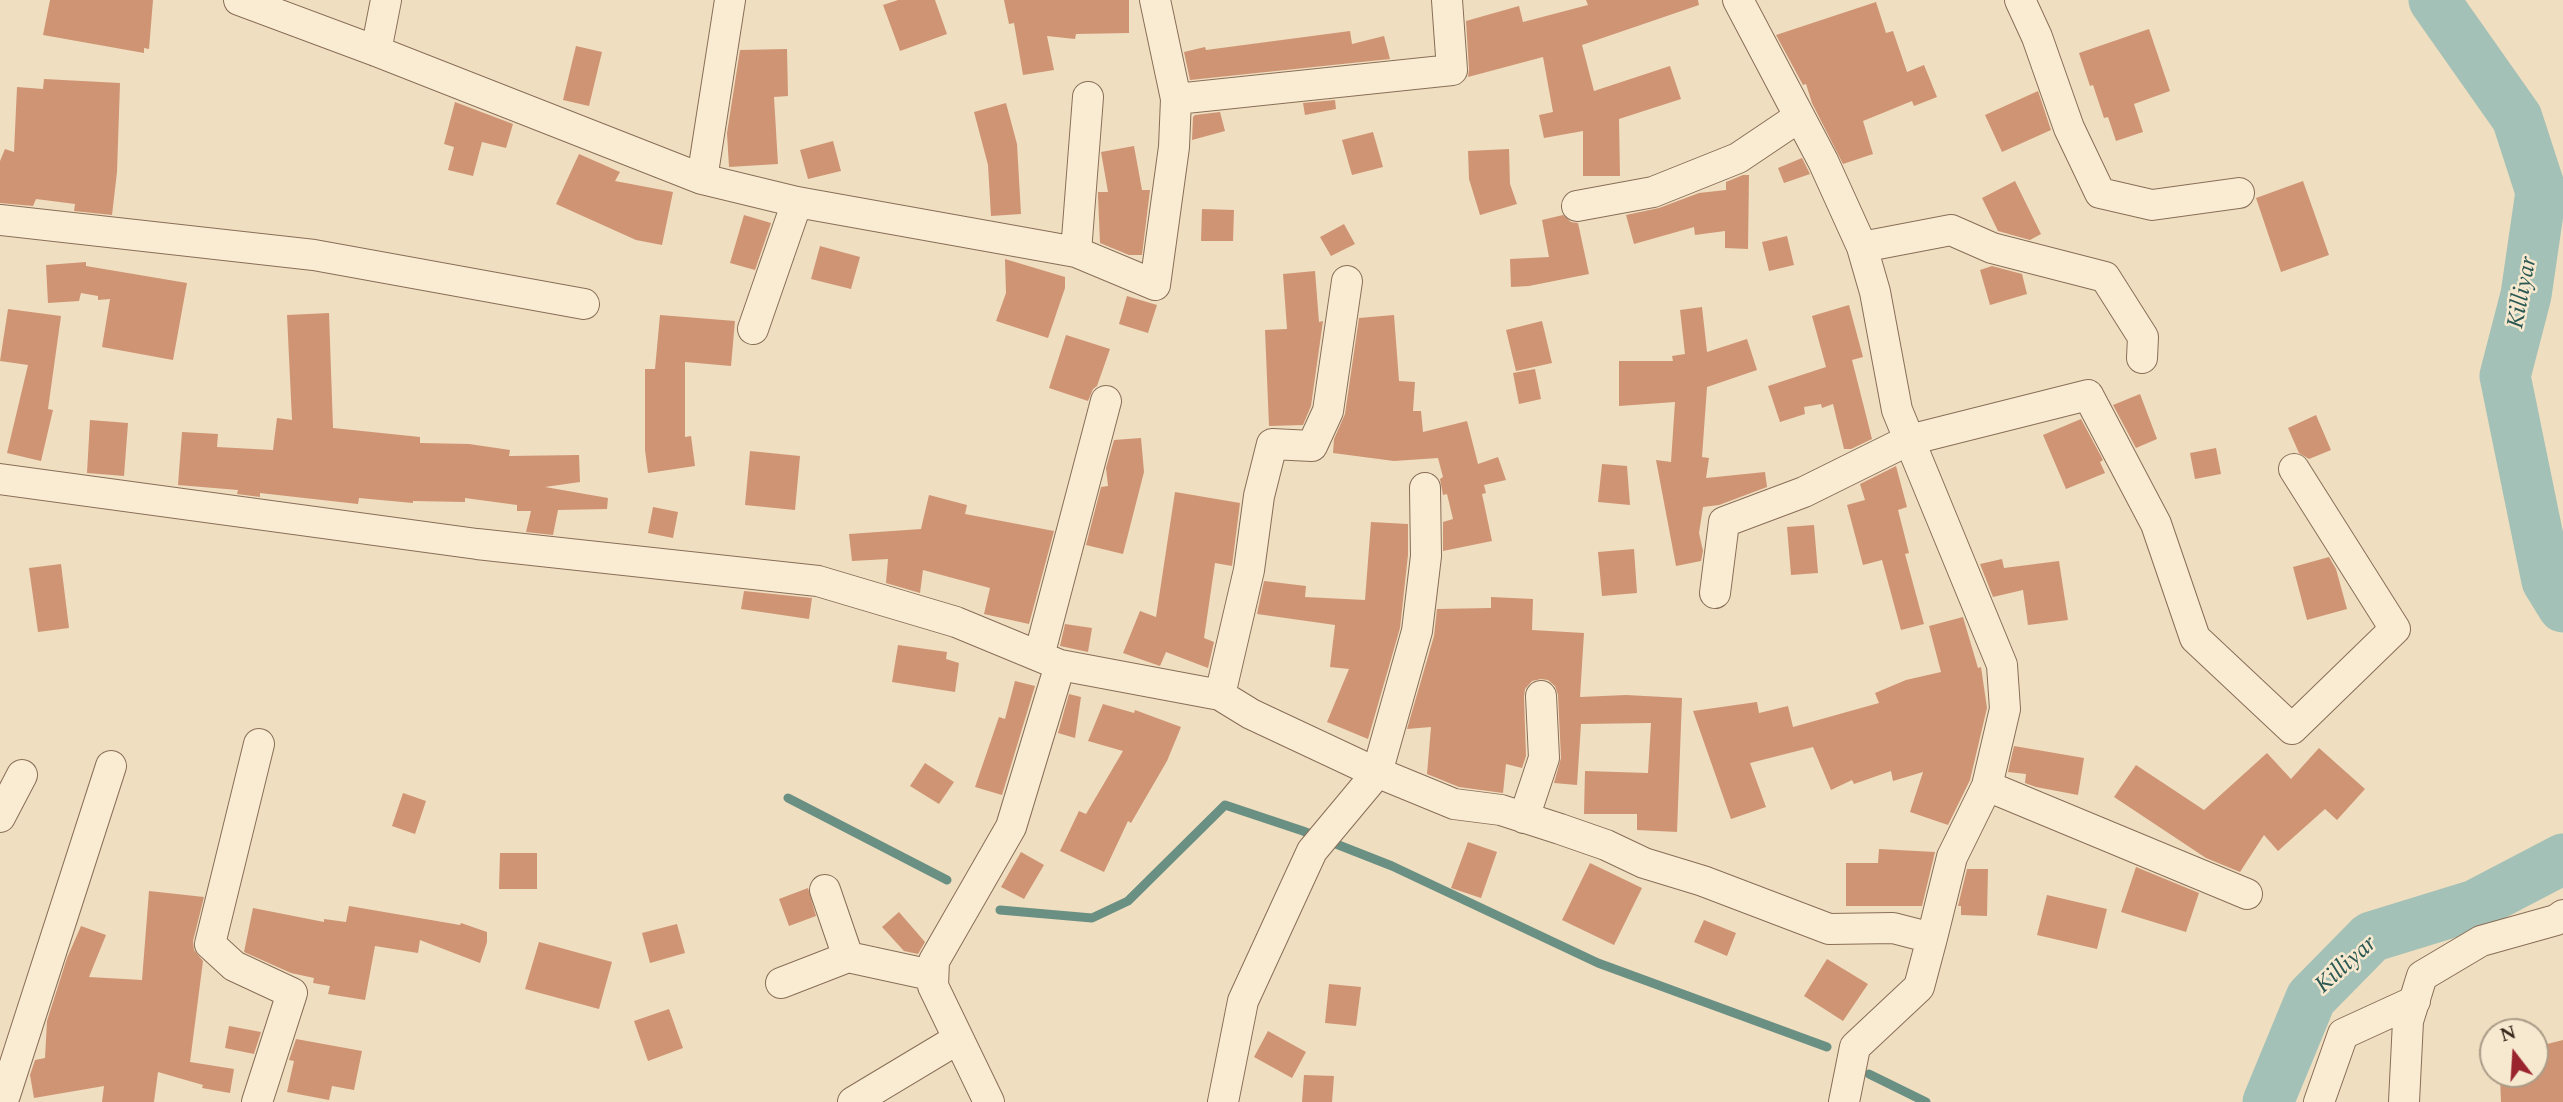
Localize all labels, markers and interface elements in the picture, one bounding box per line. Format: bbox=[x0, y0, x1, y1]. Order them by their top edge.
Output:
water label: Killiyar bbox=[2503, 255, 2545, 331]
water label: Killiyar bbox=[2310, 931, 2384, 1001]
north arrow bbox=[2479, 1018, 2549, 1088]
text: N bbox=[2497, 1018, 2520, 1050]

